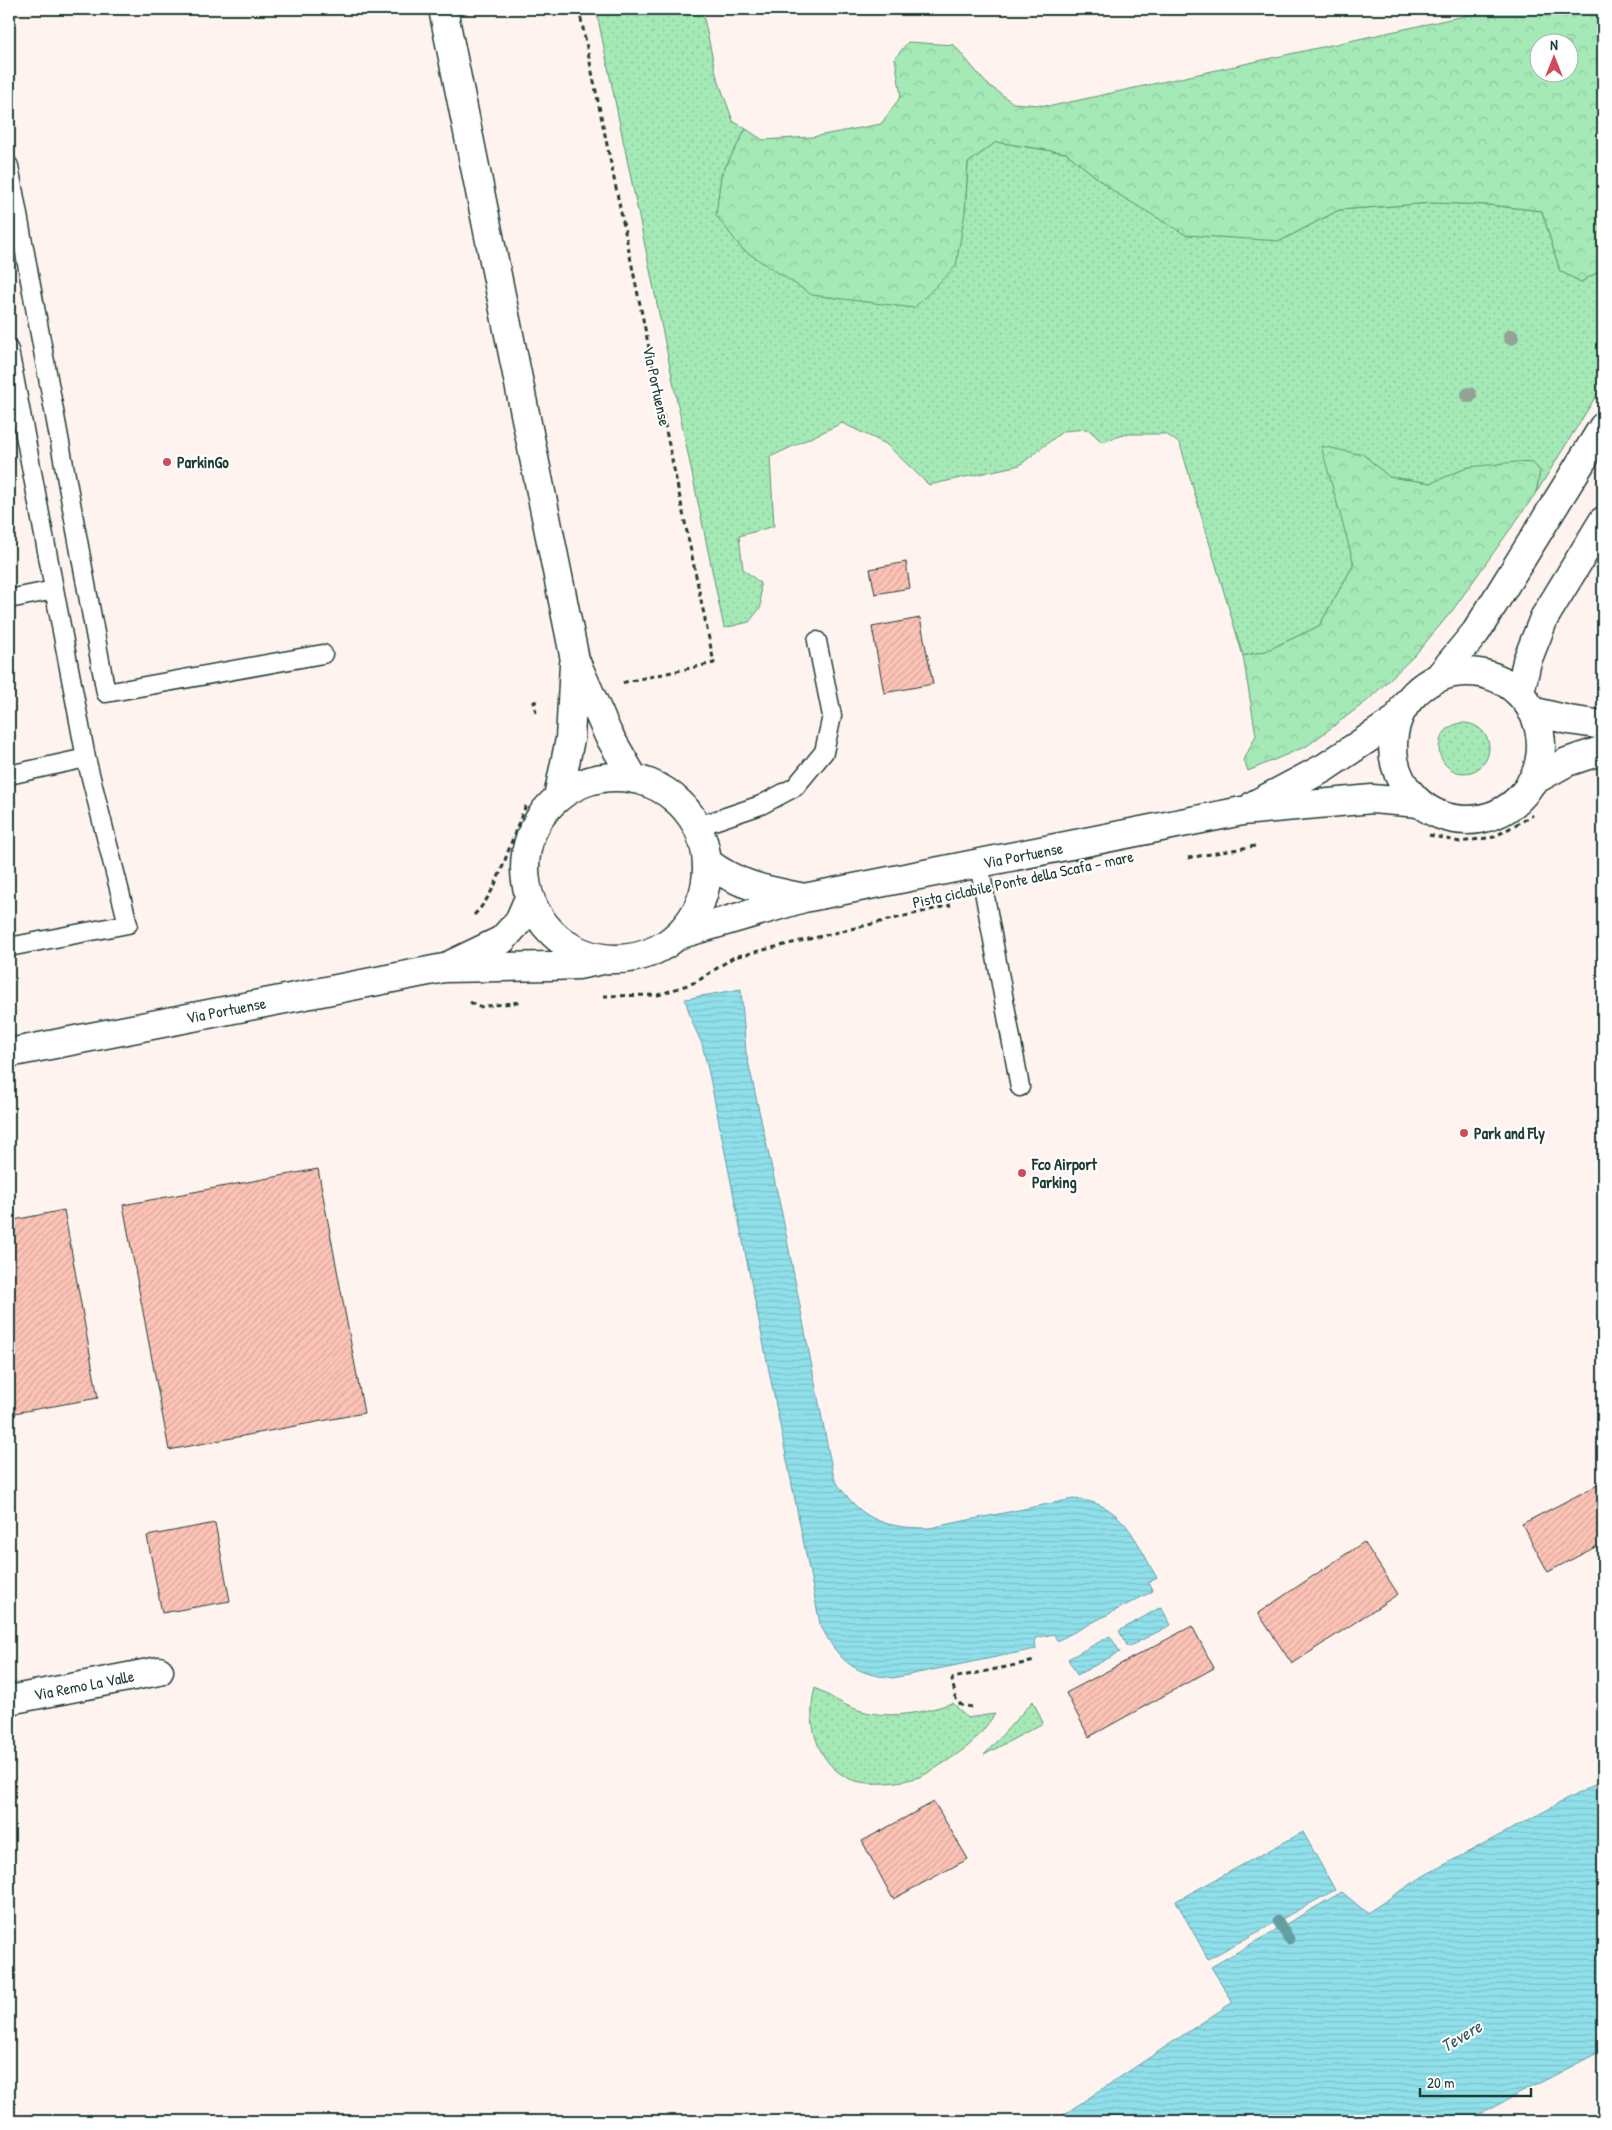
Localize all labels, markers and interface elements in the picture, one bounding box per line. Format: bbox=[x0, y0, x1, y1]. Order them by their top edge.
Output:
north arrow bbox=[1530, 32, 1580, 82]
text: N bbox=[1550, 35, 1558, 54]
street label: Via Portuense bbox=[638, 344, 676, 428]
place label: ParkinGo bbox=[177, 451, 229, 473]
marker: ParkinGo bbox=[161, 456, 173, 468]
street label: Via Portuense bbox=[981, 836, 1065, 874]
street label: Pista ciclabile Ponte della Scafa - mare bbox=[910, 845, 1136, 913]
street label: Via Portuense bbox=[184, 991, 268, 1029]
place label: Park and Fly bbox=[1474, 1122, 1545, 1145]
marker: Park and Fly bbox=[1458, 1127, 1470, 1139]
place label: Fco Airport Parking bbox=[1031, 1153, 1097, 1194]
marker: Fco Airport Parking bbox=[1016, 1167, 1028, 1179]
street label: Via Remo La Valle bbox=[32, 1664, 137, 1705]
water label: Tevere bbox=[1436, 2014, 1487, 2058]
scale bar bbox=[1420, 2065, 1531, 2097]
text: 20 m bbox=[1427, 2072, 1454, 2093]

